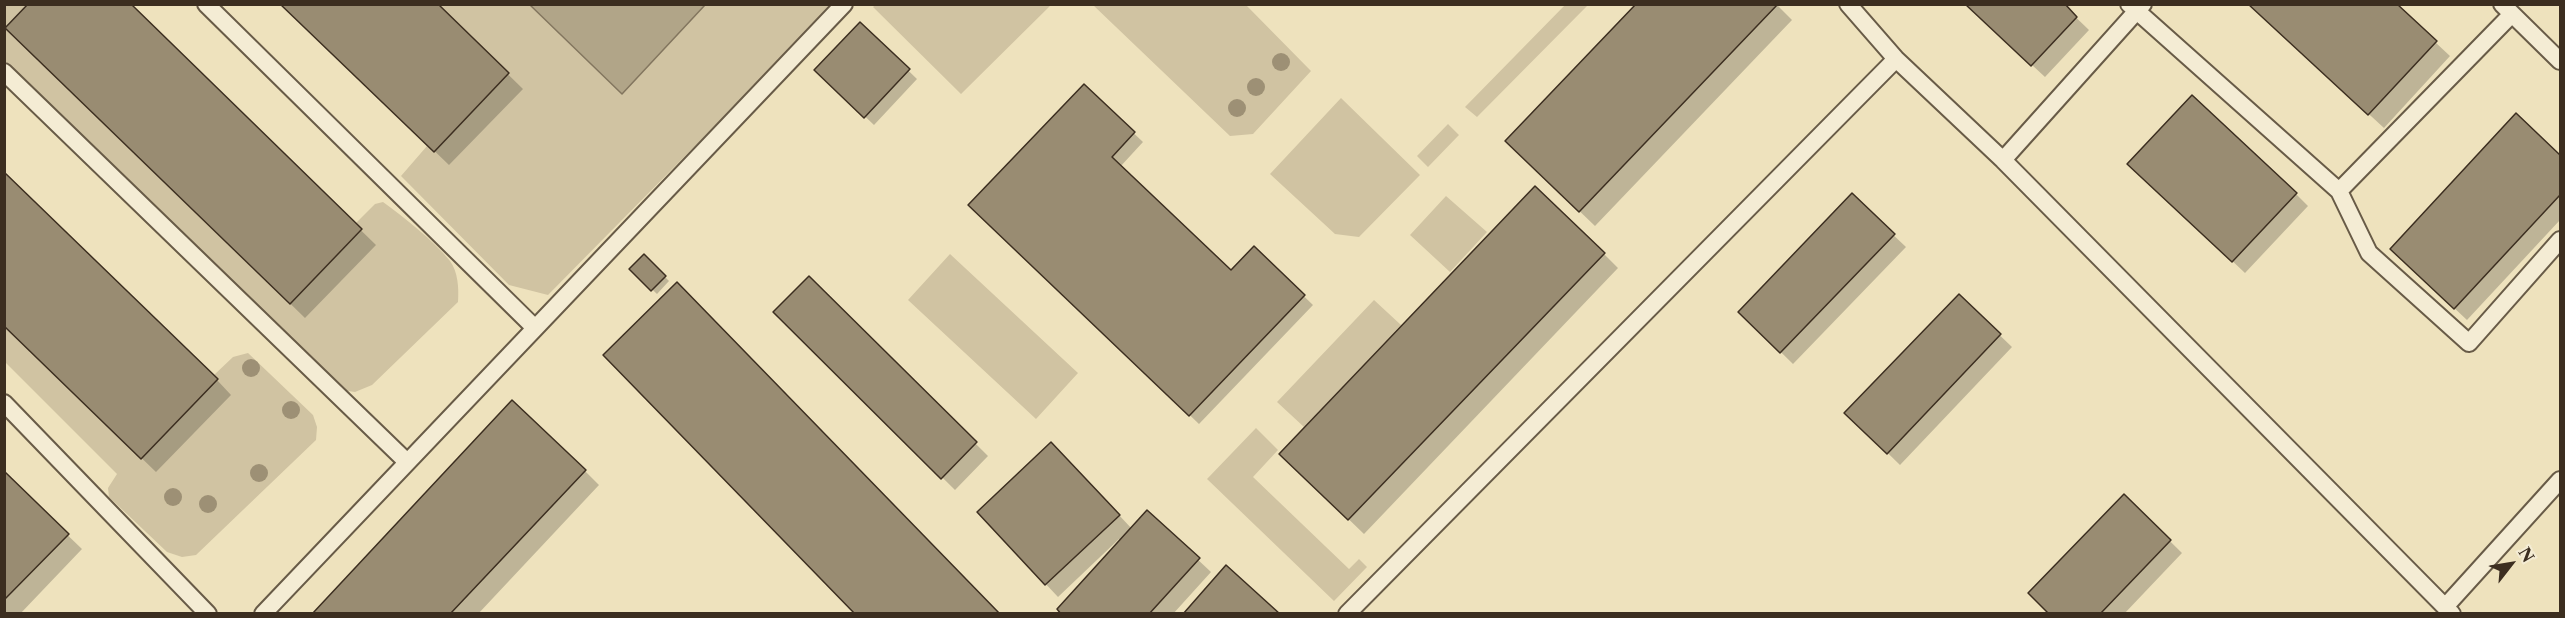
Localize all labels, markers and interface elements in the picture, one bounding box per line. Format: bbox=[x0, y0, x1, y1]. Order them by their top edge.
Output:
north arrow bbox=[2481, 534, 2541, 594]
text: N bbox=[2514, 544, 2539, 566]

